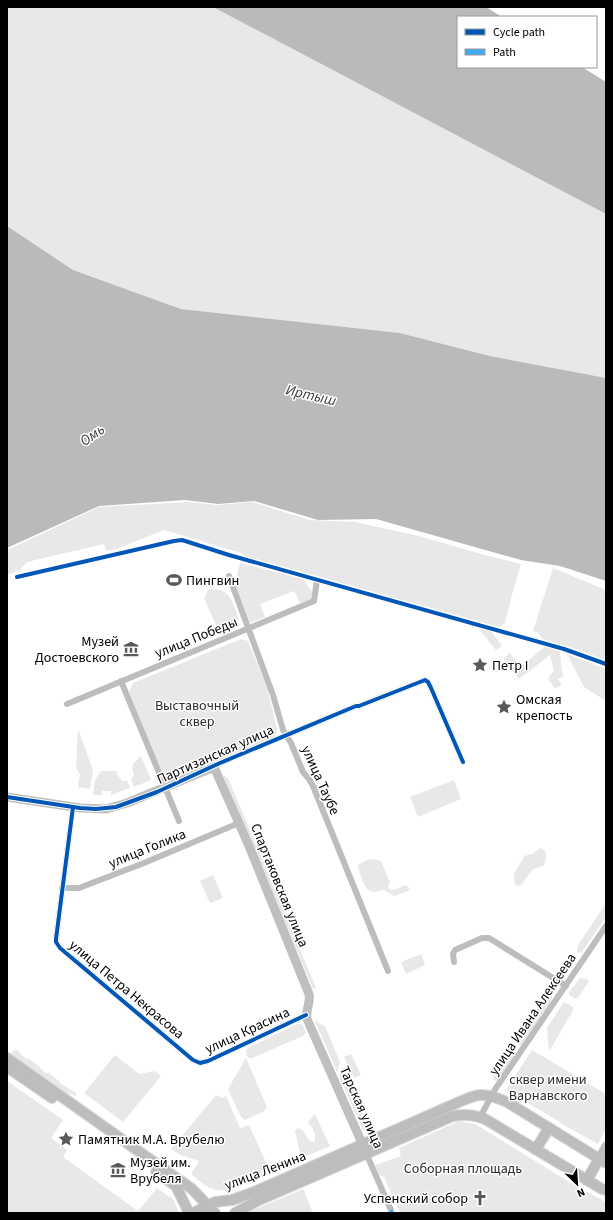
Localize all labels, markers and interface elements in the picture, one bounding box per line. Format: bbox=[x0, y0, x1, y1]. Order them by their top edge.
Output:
legend bbox=[457, 16, 597, 68]
text: Cycle path bbox=[493, 24, 545, 41]
text: Path bbox=[493, 44, 516, 61]
water label: Иртыш bbox=[284, 379, 338, 411]
water label: Омь bbox=[76, 419, 109, 451]
sports icon: Пингвин bbox=[165, 571, 183, 589]
place label: Пингвин bbox=[186, 571, 239, 591]
street label: улица Победы bbox=[152, 612, 241, 664]
place label: Музей Достоевского bbox=[35, 632, 119, 668]
museum icon: Музей Достоевского bbox=[122, 640, 140, 658]
place icon: Петр I bbox=[471, 656, 489, 674]
place label: Петр I bbox=[492, 656, 529, 676]
place label: Омская крепость bbox=[516, 690, 573, 726]
park label: Выставочный сквер bbox=[155, 696, 239, 732]
place icon: Омская крепость bbox=[495, 698, 513, 716]
street label: Партизанская улица bbox=[154, 720, 277, 790]
street label: улица Таубе bbox=[296, 742, 344, 818]
street label: Спартаковская улица bbox=[245, 821, 313, 950]
street label: улица Голика bbox=[106, 824, 189, 874]
street label: улица Петра Некрасова bbox=[65, 936, 188, 1044]
street label: улица Ивана Алексеева bbox=[484, 949, 581, 1080]
street label: улица Красина bbox=[202, 1003, 293, 1059]
street label: Тарская улица bbox=[334, 1063, 388, 1152]
park label: сквер имени Варнавского bbox=[509, 1070, 587, 1106]
place icon: Памятник М.А. Врубелю bbox=[57, 1130, 75, 1148]
place label: Памятник М.А. Врубелю bbox=[78, 1130, 225, 1150]
street label: улица Ленина bbox=[222, 1146, 309, 1196]
place label: Музей им. Врубеля bbox=[130, 1153, 191, 1189]
park label: Соборная площадь bbox=[404, 1159, 522, 1179]
museum icon: Музей им. Врубеля bbox=[109, 1161, 127, 1179]
north arrow bbox=[557, 1164, 597, 1204]
text: N bbox=[575, 1184, 588, 1201]
place label: Успенский собор bbox=[364, 1189, 468, 1209]
church icon: Успенский собор bbox=[471, 1189, 489, 1207]

